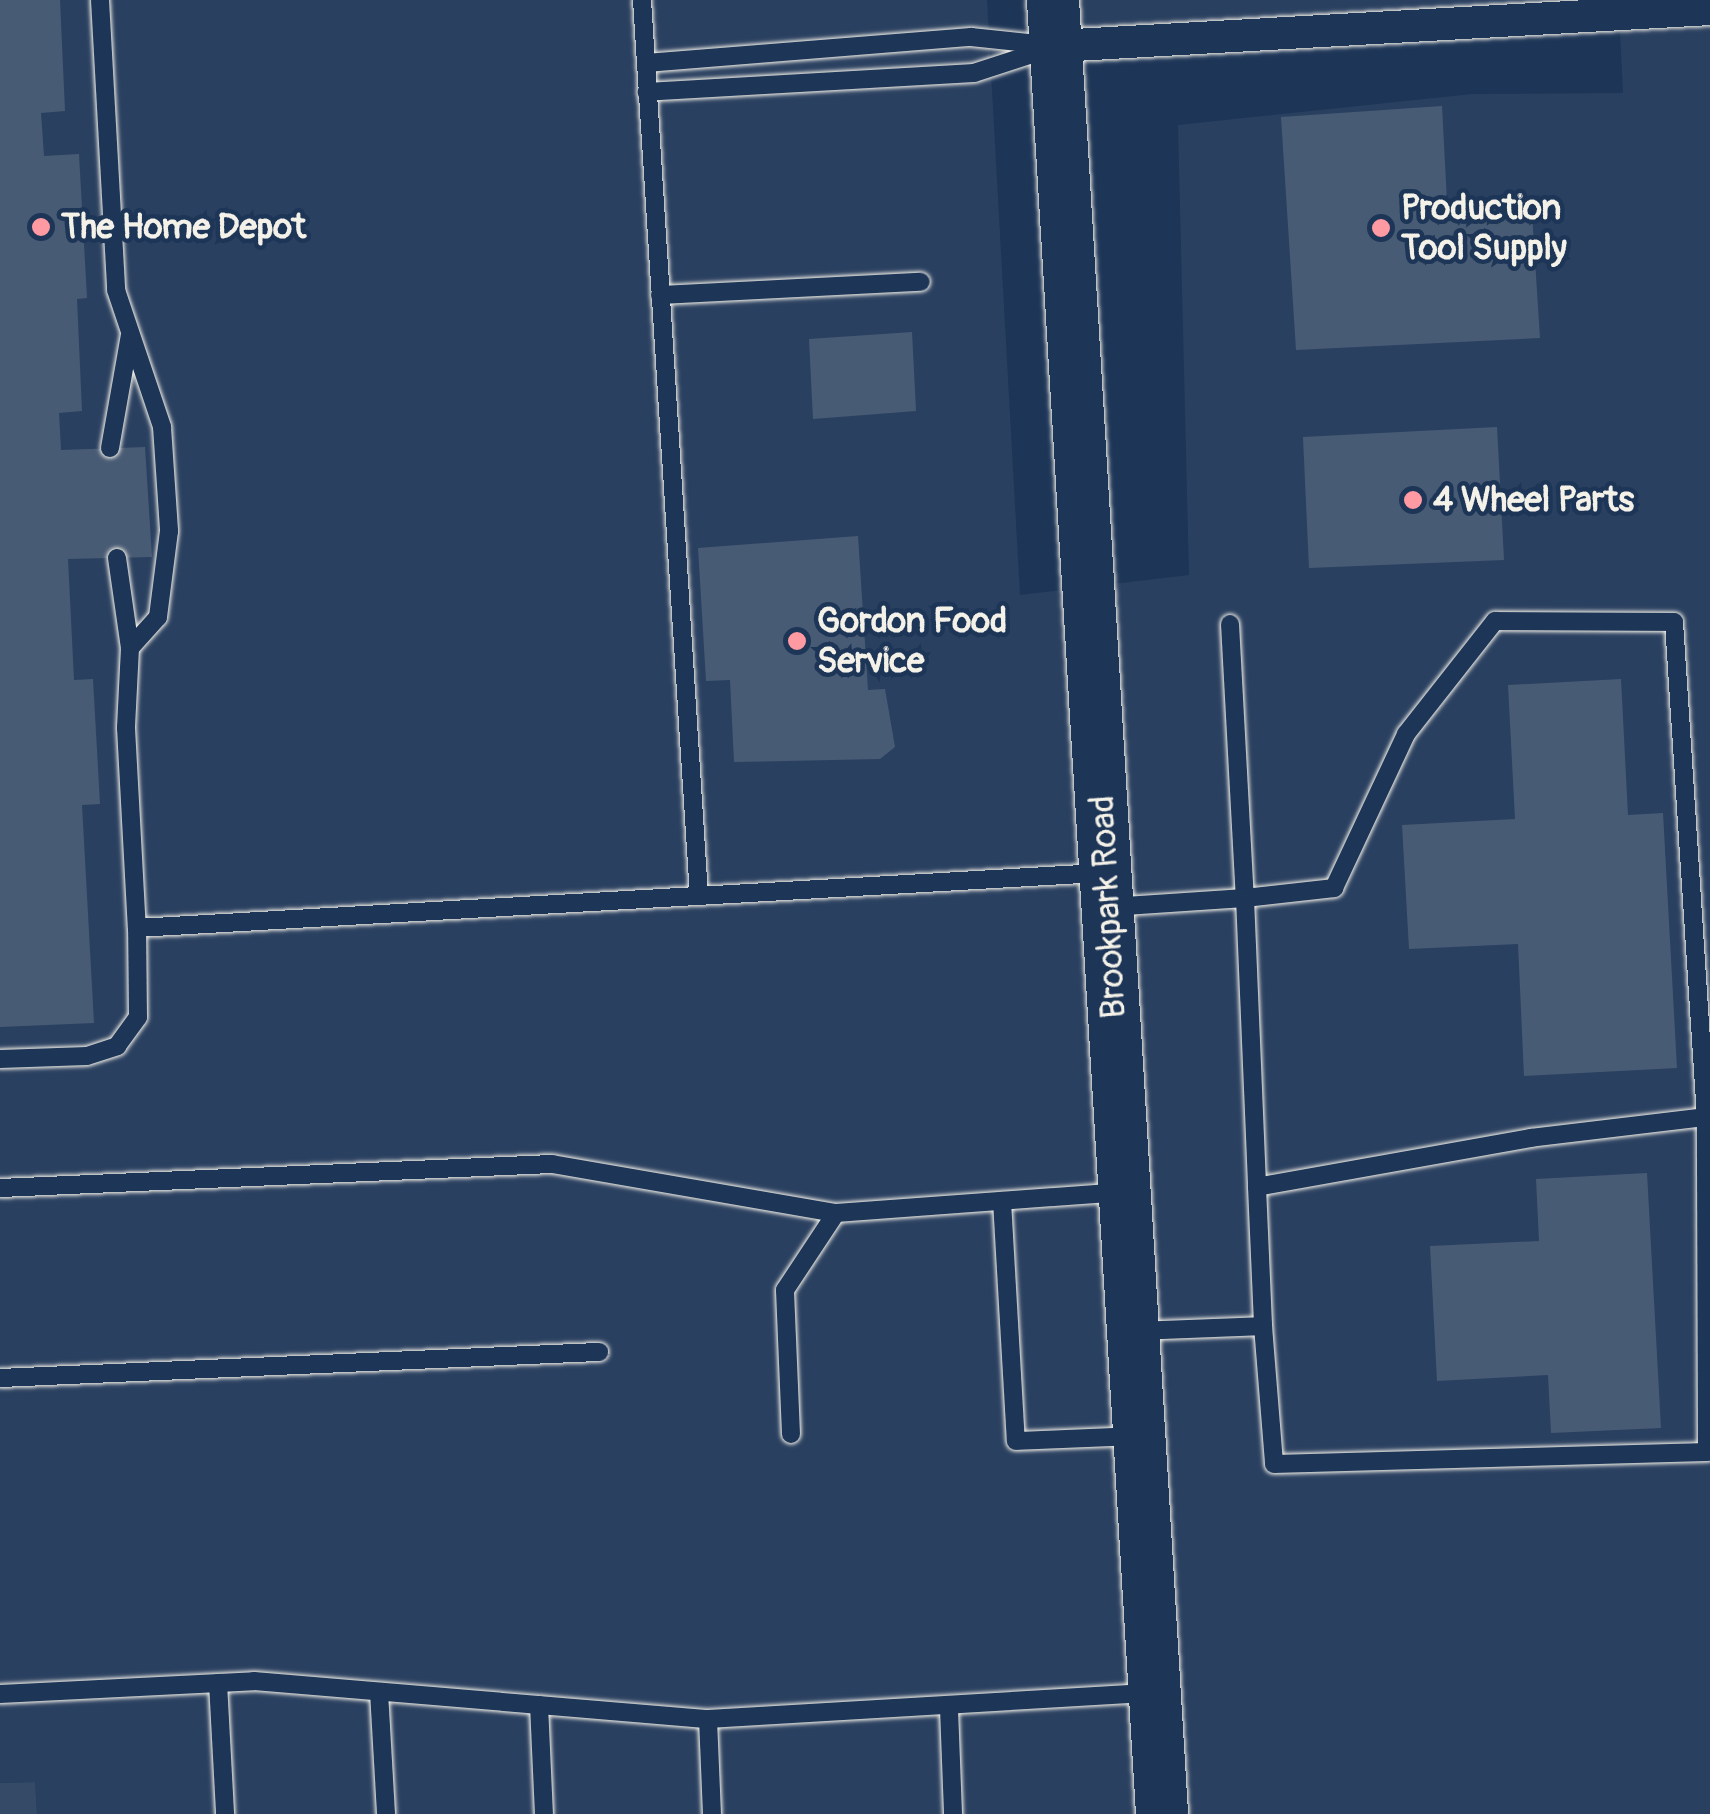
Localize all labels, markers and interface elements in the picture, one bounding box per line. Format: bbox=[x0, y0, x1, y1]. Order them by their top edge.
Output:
place label: Production Tool Supply bbox=[1401, 187, 1567, 269]
place label: The Home Depot bbox=[61, 206, 306, 248]
marker: The Home Depot bbox=[30, 216, 52, 238]
marker: Production Tool Supply bbox=[1370, 217, 1392, 239]
place label: 4 Wheel Parts bbox=[1433, 479, 1634, 521]
marker: 4 Wheel Parts bbox=[1402, 489, 1424, 511]
place label: Gordon Food Service bbox=[817, 600, 1007, 682]
marker: Gordon Food Service bbox=[786, 630, 808, 652]
street label: Brookpark Road bbox=[1081, 794, 1135, 1020]

